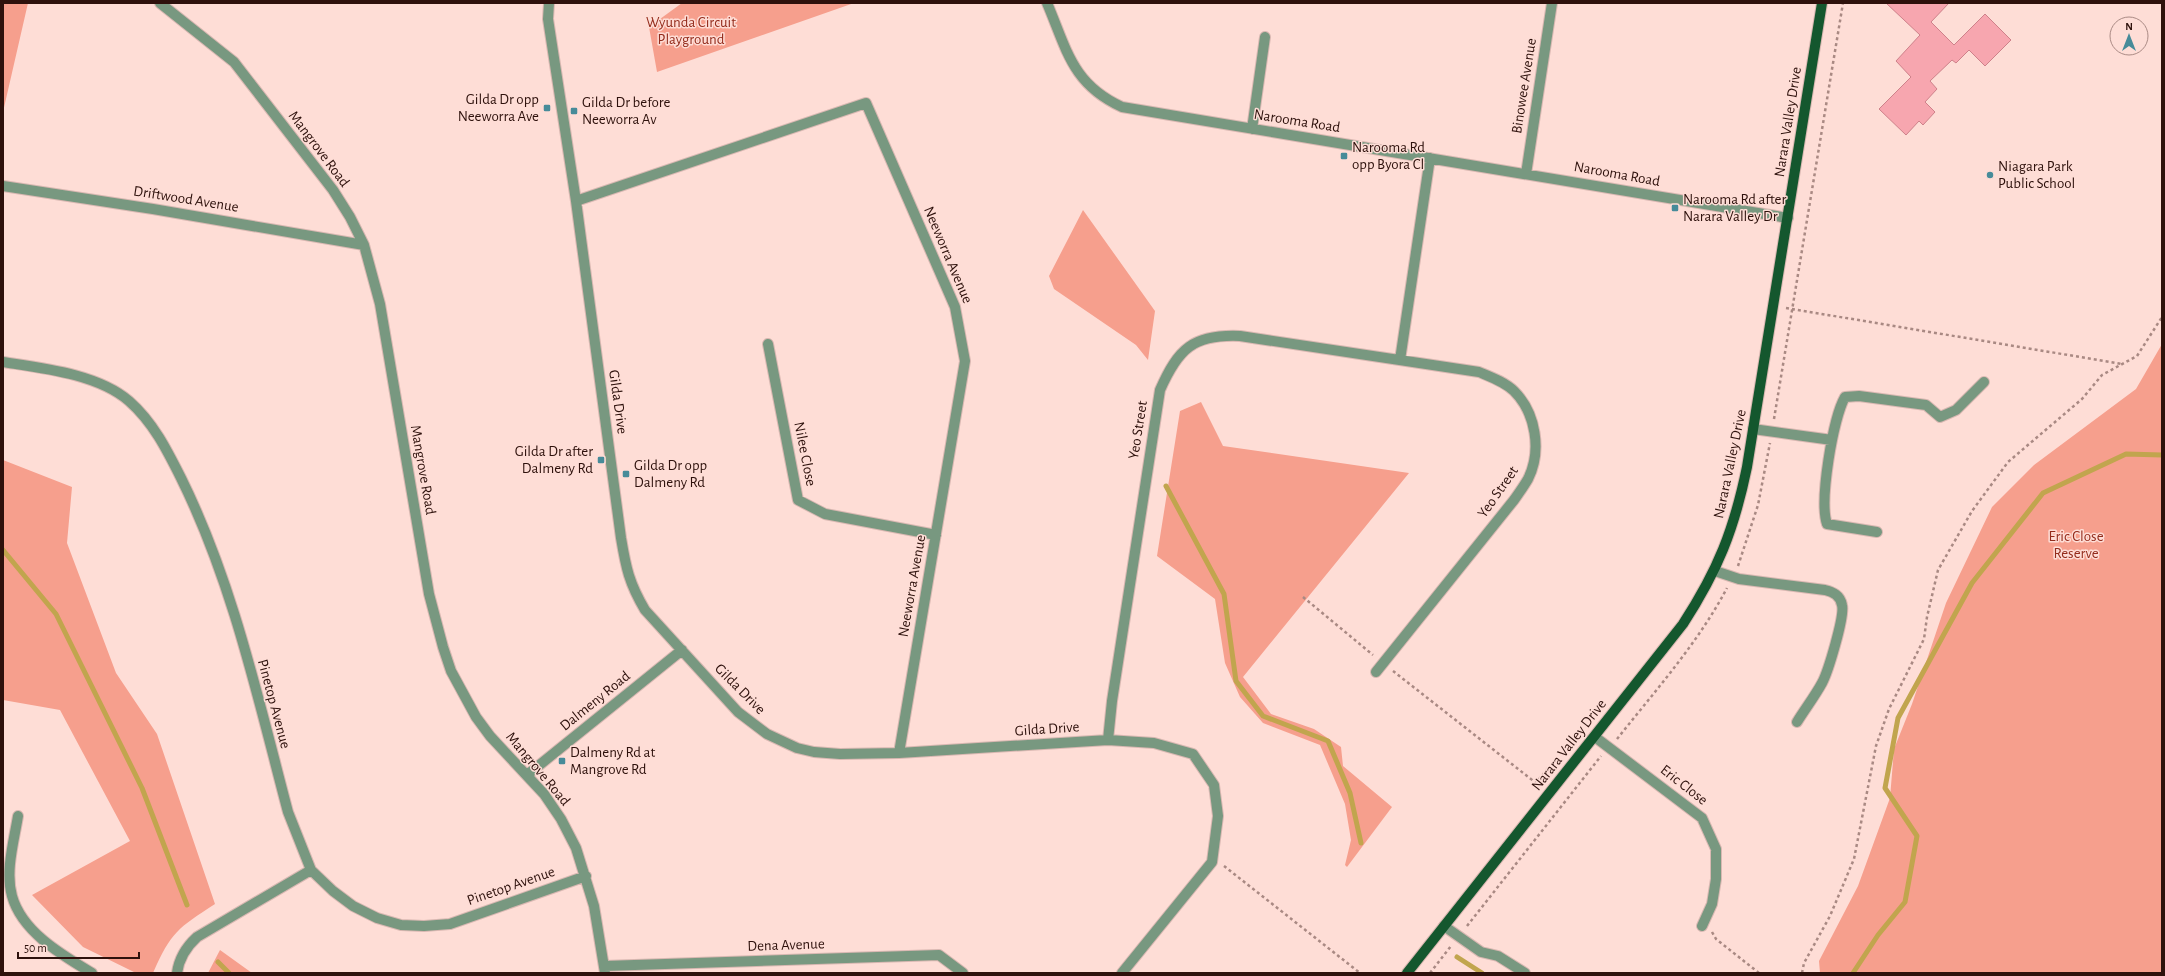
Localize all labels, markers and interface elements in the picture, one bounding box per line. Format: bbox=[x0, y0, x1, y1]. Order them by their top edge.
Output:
park label: Wyunda Circuit Playground bbox=[646, 15, 736, 47]
north arrow bbox=[2109, 16, 2149, 56]
text: N bbox=[2125, 21, 2133, 32]
street label: Binowee Avenue bbox=[1509, 37, 1539, 135]
street label: Narara Valley Drive bbox=[1772, 66, 1804, 178]
place label: Gilda Dr opp Neeworra Ave bbox=[458, 92, 539, 124]
place label: Gilda Dr before Neeworra Av bbox=[582, 95, 670, 127]
marker: Gilda Dr opp Neeworra Ave bbox=[542, 103, 552, 113]
marker: Gilda Dr before Neeworra Av bbox=[569, 106, 579, 116]
street label: Narooma Road bbox=[1253, 107, 1342, 135]
street label: Mangrove Road bbox=[286, 108, 352, 190]
place label: Narooma Rd opp Byora Cl bbox=[1352, 140, 1425, 172]
marker: Narooma Rd opp Byora Cl bbox=[1339, 151, 1349, 161]
street label: Narooma Road bbox=[1573, 159, 1662, 189]
place label: Niagara Park Public School bbox=[1998, 159, 2075, 191]
marker: Niagara Park Public School bbox=[1985, 170, 1995, 180]
street label: Driftwood Avenue bbox=[132, 183, 240, 215]
place label: Narooma Rd after Narara Valley Dr bbox=[1683, 192, 1787, 224]
marker: Narooma Rd after Narara Valley Dr bbox=[1670, 203, 1680, 213]
street label: Neeworra Avenue bbox=[921, 204, 975, 306]
street label: Gilda Drive bbox=[606, 369, 630, 435]
street label: Yeo Street bbox=[1126, 399, 1150, 460]
street label: Narara Valley Drive bbox=[1711, 408, 1749, 520]
street label: Nilee Close bbox=[791, 421, 819, 488]
street label: Mangrove Road bbox=[408, 424, 438, 516]
place label: Gilda Dr after Dalmeny Rd bbox=[515, 444, 593, 476]
marker: Gilda Dr after Dalmeny Rd bbox=[596, 455, 606, 465]
place label: Gilda Dr opp Dalmeny Rd bbox=[634, 458, 707, 490]
street label: Yeo Street bbox=[1475, 463, 1521, 520]
marker: Gilda Dr opp Dalmeny Rd bbox=[621, 469, 631, 479]
park label: Eric Close Reserve bbox=[2048, 529, 2104, 561]
street label: Neeworra Avenue bbox=[896, 534, 928, 638]
street label: Pinetop Avenue bbox=[255, 658, 293, 750]
street label: Gilda Drive bbox=[712, 661, 768, 717]
street label: Dalmeny Road bbox=[557, 668, 633, 734]
street label: Narara Valley Drive bbox=[1529, 696, 1609, 793]
street label: Gilda Drive bbox=[1014, 719, 1080, 739]
street label: Mangrove Road bbox=[503, 729, 573, 809]
place label: Dalmeny Rd at Mangrove Rd bbox=[570, 745, 656, 777]
marker: Dalmeny Rd at Mangrove Rd bbox=[557, 756, 567, 766]
street label: Eric Close bbox=[1658, 762, 1710, 808]
street label: Pinetop Avenue bbox=[465, 864, 557, 908]
scale bar bbox=[18, 934, 139, 960]
street label: Dena Avenue bbox=[747, 936, 825, 954]
text: 50 m bbox=[24, 942, 47, 954]

